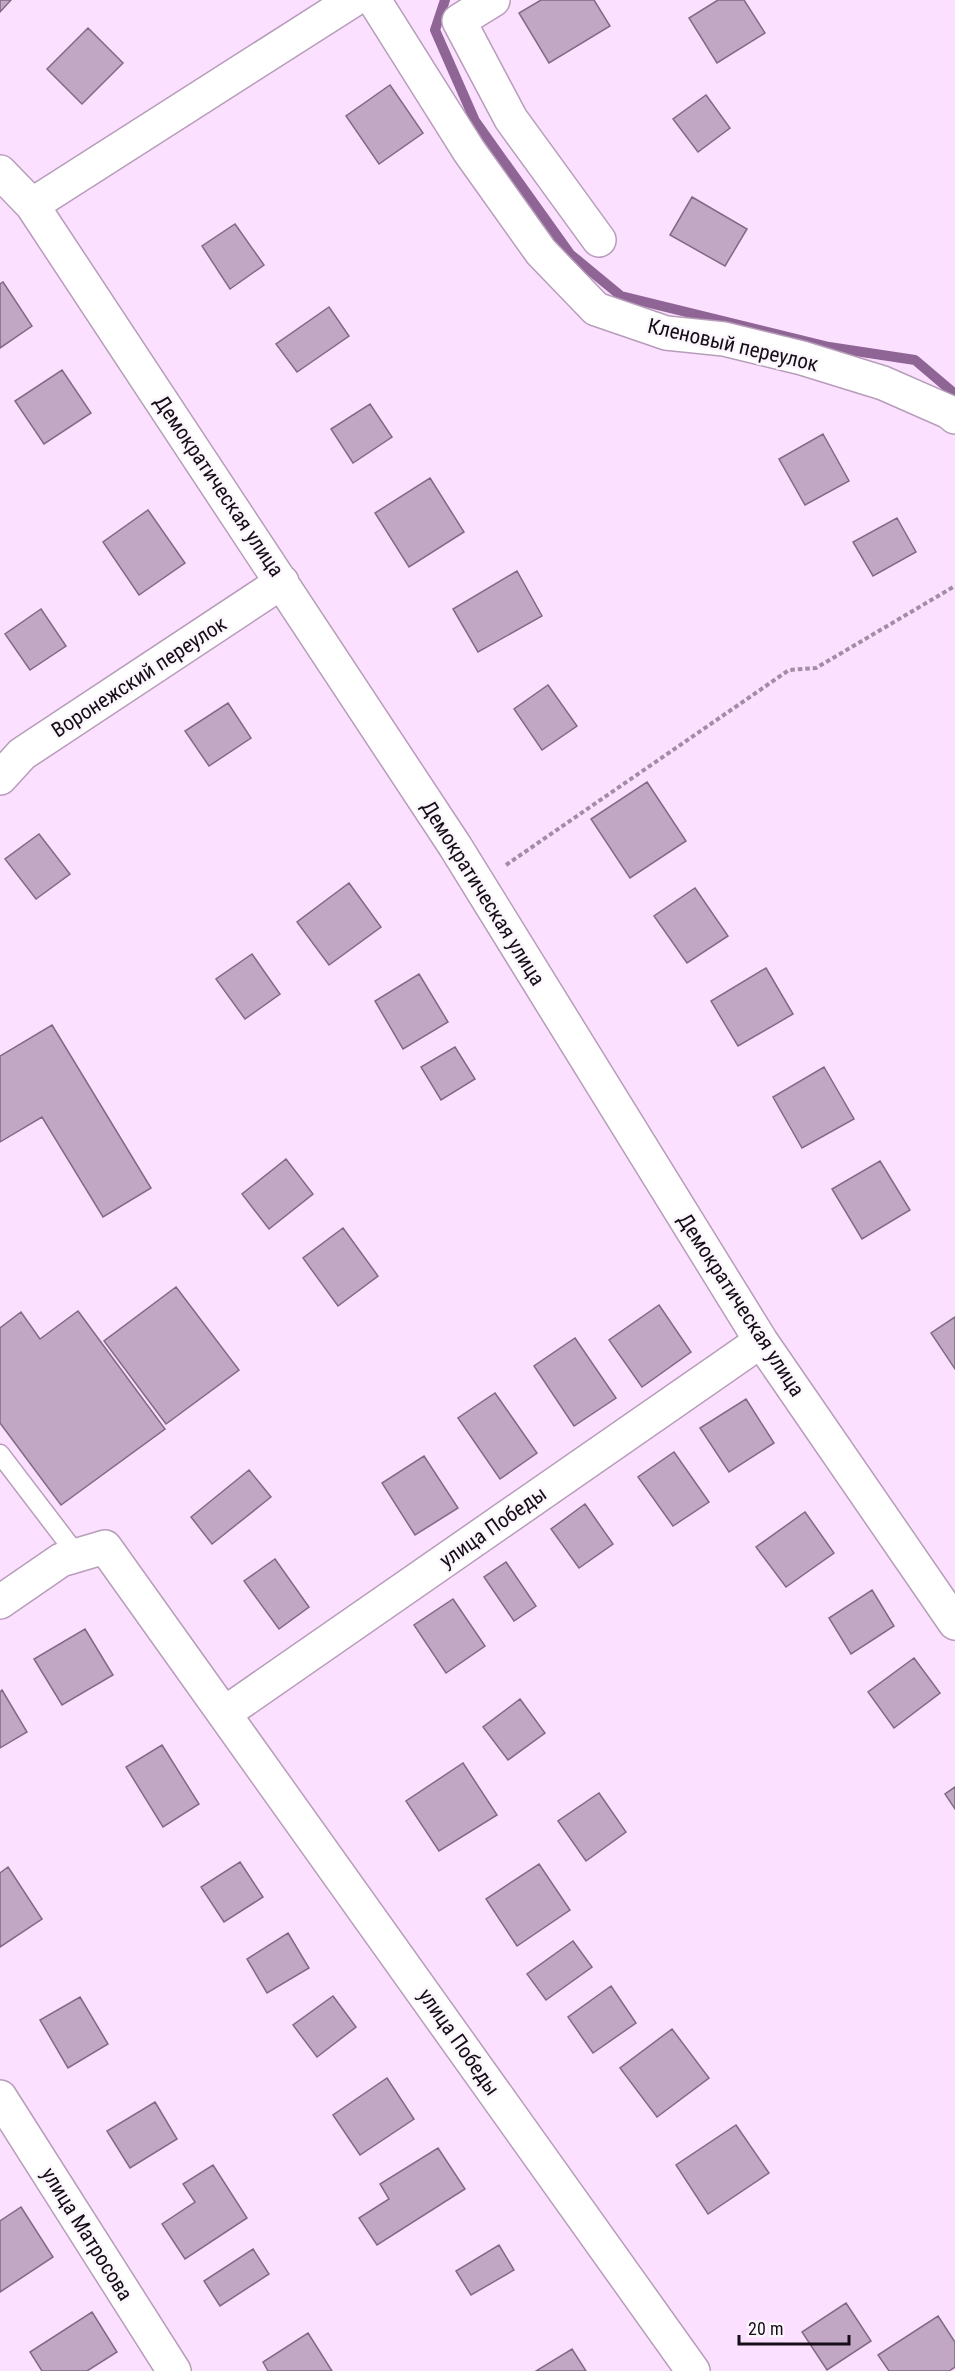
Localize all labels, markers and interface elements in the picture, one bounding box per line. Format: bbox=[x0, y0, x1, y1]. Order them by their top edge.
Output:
street label: Кленовый переулок bbox=[645, 314, 821, 376]
street label: Демократическая улица bbox=[149, 391, 289, 581]
street label: Воронежский переулок bbox=[47, 612, 231, 742]
street label: Демократическая улица bbox=[416, 796, 550, 990]
street label: Демократическая улица bbox=[673, 1209, 809, 1401]
street label: улица Победы bbox=[435, 1481, 551, 1573]
street label: улица Победы bbox=[413, 1984, 505, 2100]
street label: улица Матросова bbox=[37, 2163, 137, 2305]
scale bar bbox=[739, 2308, 848, 2346]
text: 20 m bbox=[748, 2318, 783, 2339]

